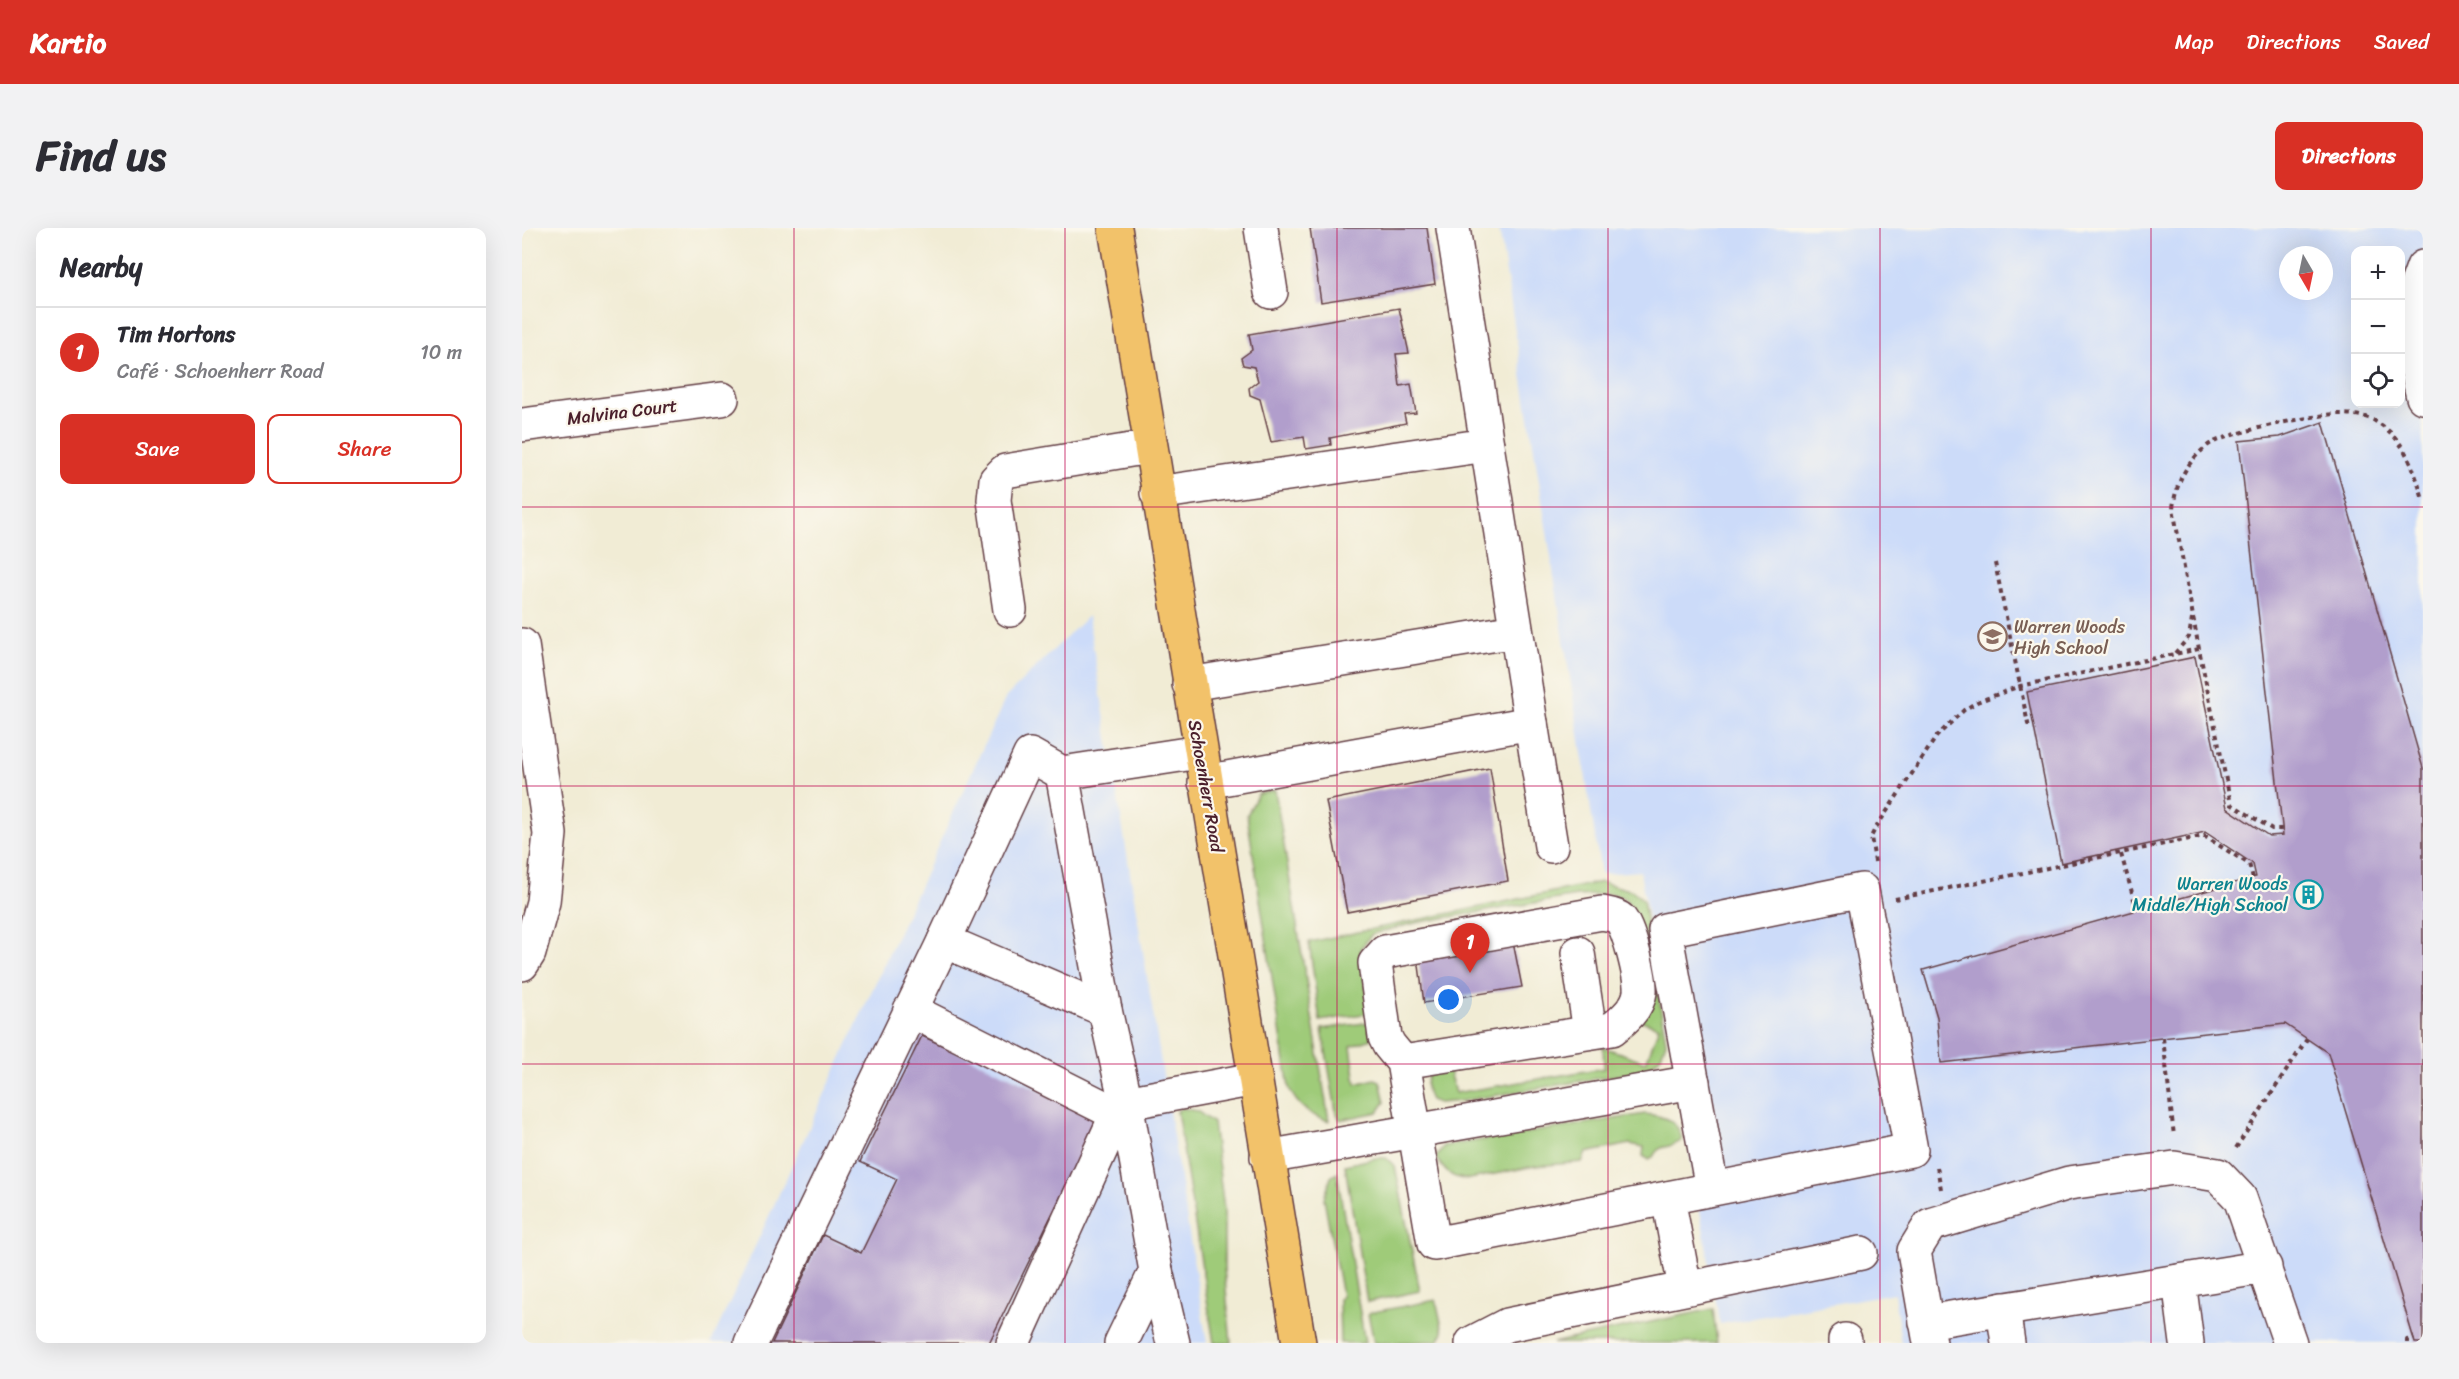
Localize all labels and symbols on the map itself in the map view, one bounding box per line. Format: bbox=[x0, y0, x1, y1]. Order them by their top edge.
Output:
north arrow bbox=[2279, 246, 2333, 300]
street label: Malvina Court bbox=[565, 389, 679, 435]
place label: Warren Woods High School bbox=[2014, 611, 2126, 664]
school or university icon: Warren Woods High School bbox=[1977, 621, 2009, 653]
street label: Schoenherr Road bbox=[1179, 717, 1234, 856]
place label: Warren Woods Middle/High School bbox=[2132, 868, 2289, 921]
building icon: Warren Woods Middle/High School bbox=[2293, 878, 2325, 910]
pin: 1 bbox=[1450, 924, 1490, 973]
your location bbox=[1434, 985, 1463, 1014]

